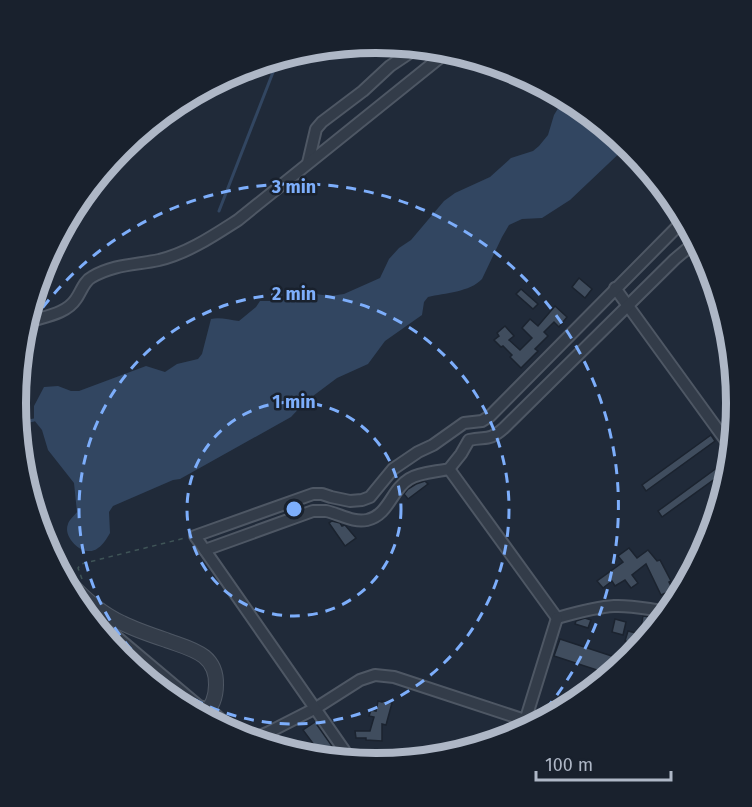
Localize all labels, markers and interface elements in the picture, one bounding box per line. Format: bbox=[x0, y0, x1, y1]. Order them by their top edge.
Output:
text: 3 min bbox=[271, 176, 316, 198]
text: 2 min bbox=[272, 283, 316, 305]
text: 1 min bbox=[272, 391, 316, 413]
centre of rings bbox=[284, 499, 304, 519]
scale bar bbox=[536, 744, 671, 782]
text: 100 m bbox=[545, 754, 593, 776]

